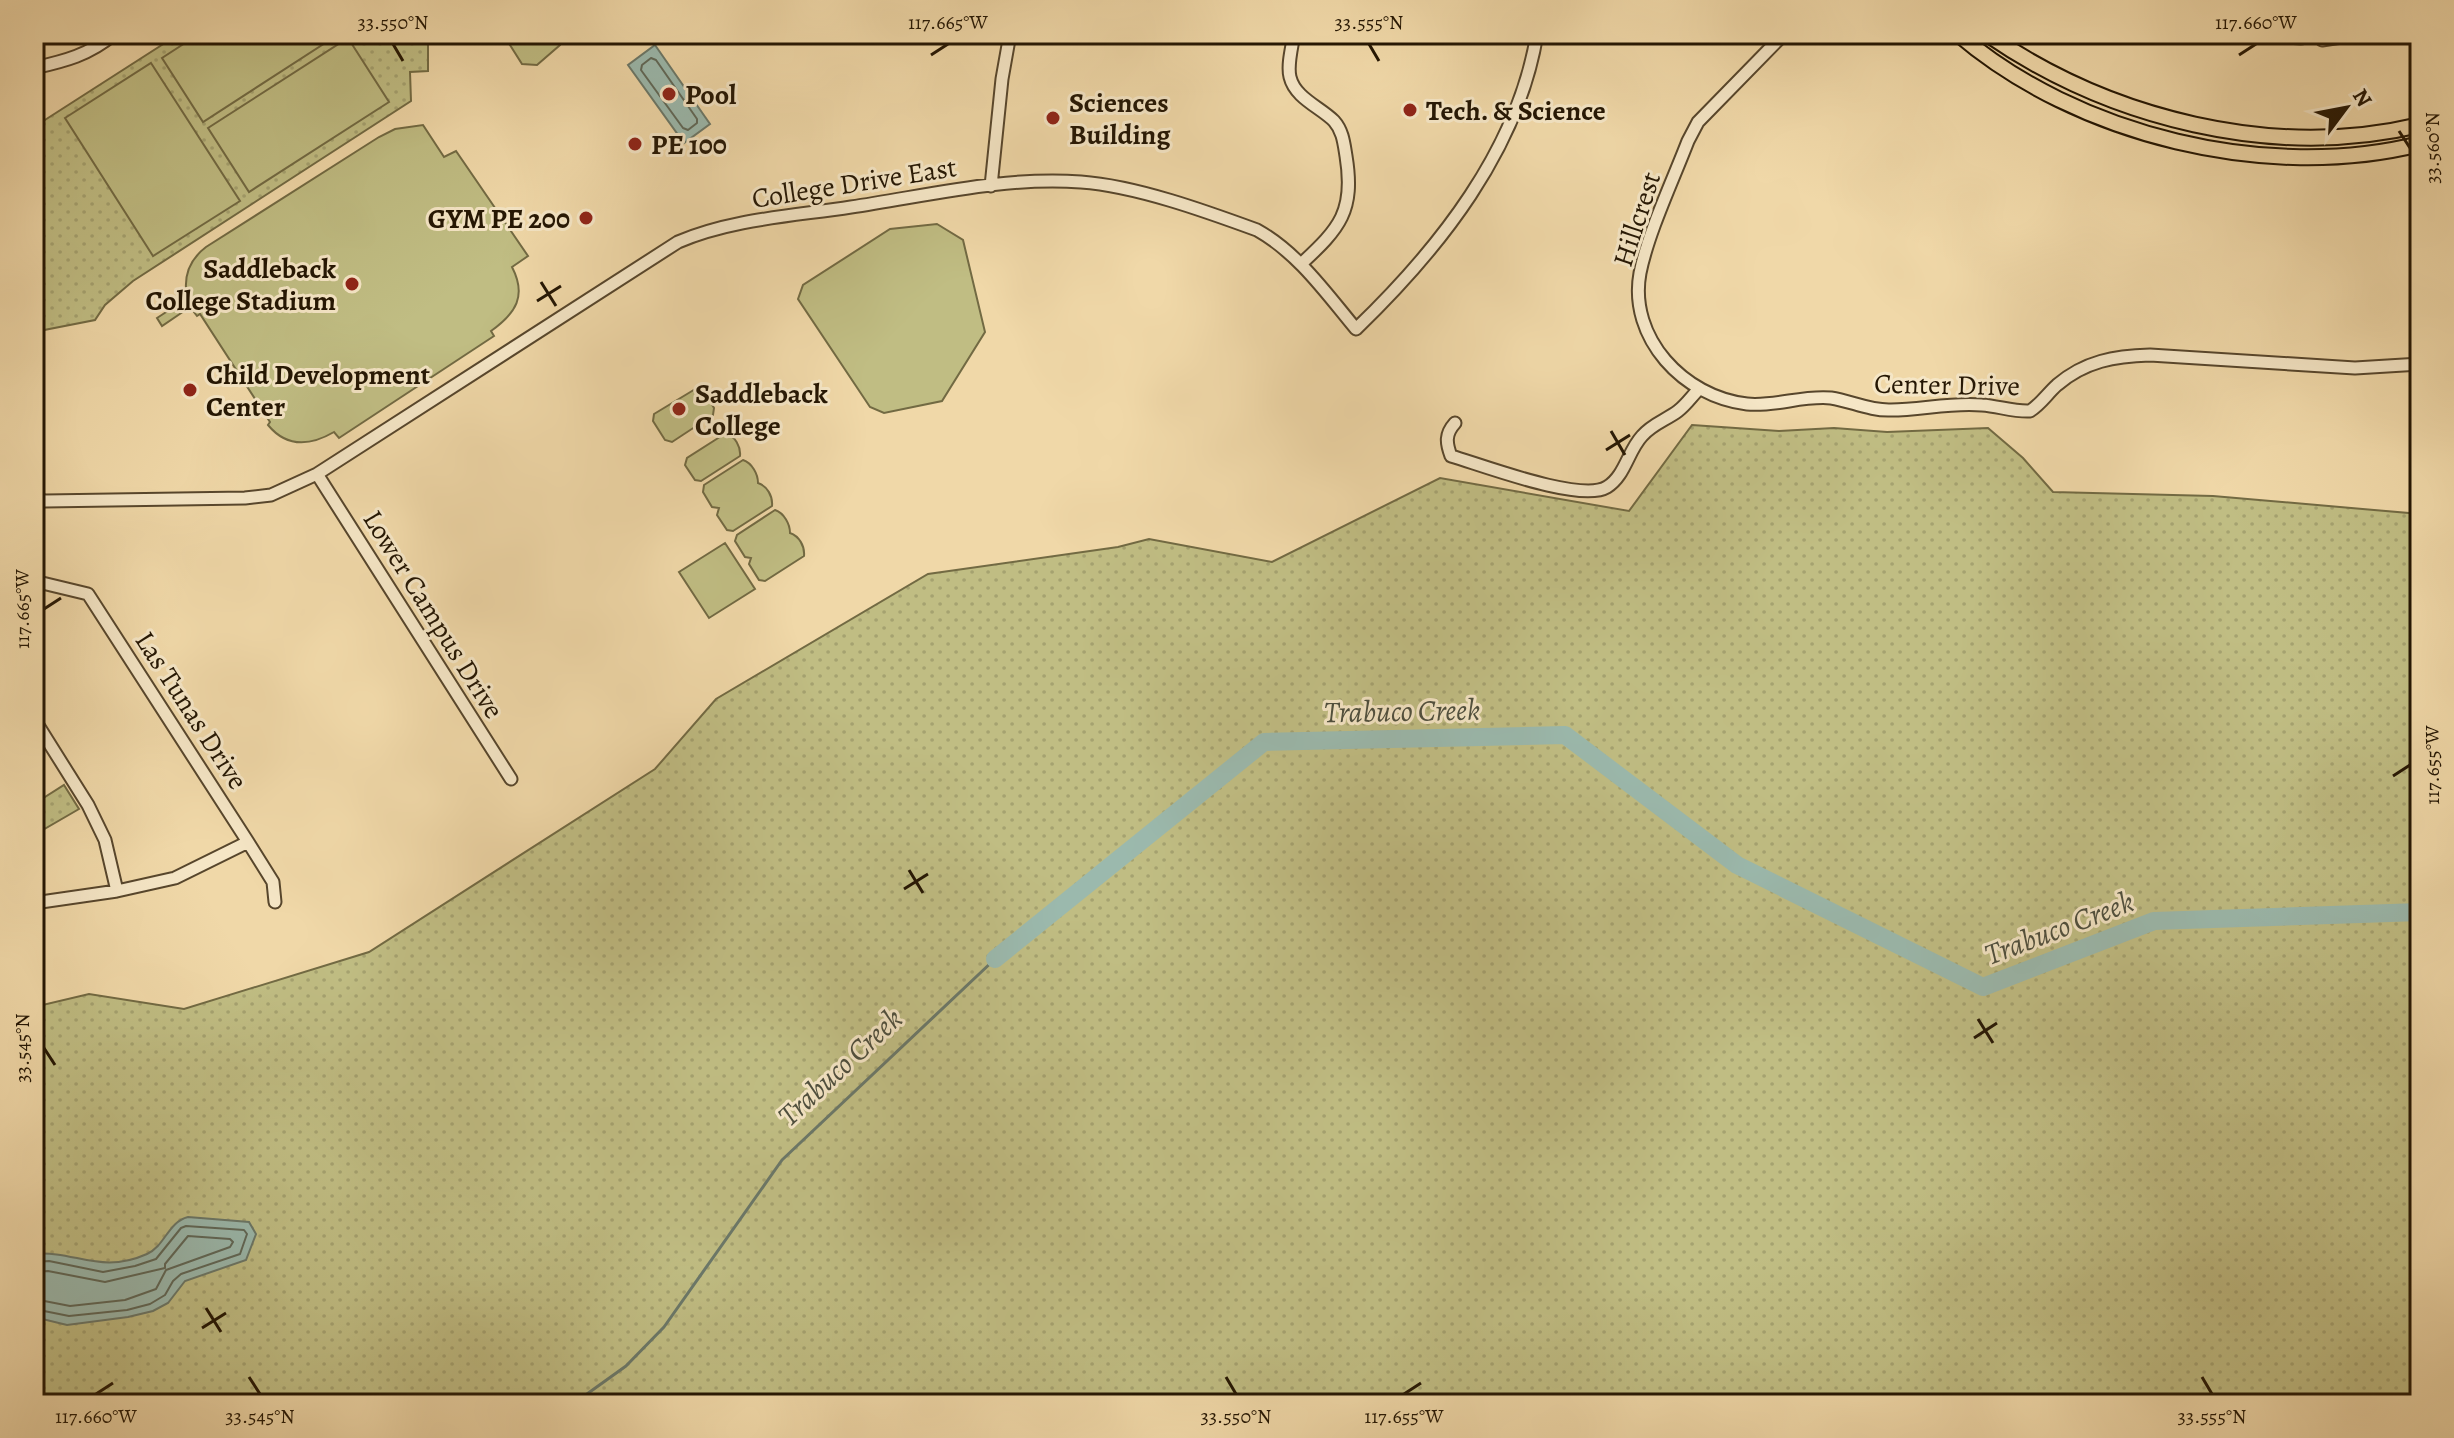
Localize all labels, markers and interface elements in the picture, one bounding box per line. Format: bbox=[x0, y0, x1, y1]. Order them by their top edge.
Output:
text: 33.550°N bbox=[357, 9, 429, 36]
text: 117.665°W bbox=[908, 9, 988, 36]
text: 33.555°N bbox=[1335, 9, 1403, 36]
text: 117.660°W bbox=[2215, 9, 2297, 36]
north arrow bbox=[2306, 68, 2386, 148]
place label: Pool bbox=[685, 76, 737, 114]
text: N bbox=[2345, 83, 2379, 113]
place label: Sciences Building bbox=[1069, 84, 1171, 154]
marker: Pool bbox=[660, 85, 678, 103]
place label: Tech. & Science bbox=[1426, 92, 1606, 130]
marker: Tech. & Science bbox=[1401, 101, 1419, 119]
marker: Sciences Building bbox=[1044, 109, 1062, 127]
text: 33.560°N bbox=[2419, 112, 2446, 184]
place label: PE 100 bbox=[651, 126, 727, 164]
marker: PE 100 bbox=[626, 135, 644, 153]
street label: College Drive East bbox=[749, 148, 959, 218]
street label: Hillcrest bbox=[1604, 167, 1670, 272]
place label: GYM PE 200 bbox=[428, 200, 570, 238]
marker: GYM PE 200 bbox=[577, 209, 595, 227]
place label: Saddleback College Stadium bbox=[146, 250, 337, 320]
marker: Saddleback College Stadium bbox=[343, 275, 361, 293]
place label: Child Development Center bbox=[206, 356, 430, 426]
street label: Center Drive bbox=[1874, 365, 2020, 405]
place label: Saddleback College bbox=[695, 375, 828, 445]
marker: Child Development Center bbox=[181, 381, 199, 399]
marker: Saddleback College bbox=[670, 400, 688, 418]
street label: Lower Campus Drive bbox=[354, 503, 513, 726]
text: 117.665°W bbox=[9, 569, 36, 649]
street label: Las Tunas Drive bbox=[126, 624, 257, 797]
water label: Trabuco Creek bbox=[1323, 690, 1481, 732]
text: 117.655°W bbox=[2419, 725, 2446, 805]
water label: Trabuco Creek bbox=[1979, 881, 2139, 975]
water label: Trabuco Creek bbox=[769, 999, 911, 1135]
text: 33.545°N bbox=[9, 1013, 36, 1083]
text: 117.660°W bbox=[55, 1403, 137, 1430]
text: 33.545°N bbox=[225, 1403, 295, 1430]
text: 33.550°N bbox=[1200, 1403, 1272, 1430]
text: 117.655°W bbox=[1364, 1403, 1444, 1430]
text: 33.555°N bbox=[2178, 1403, 2246, 1430]

